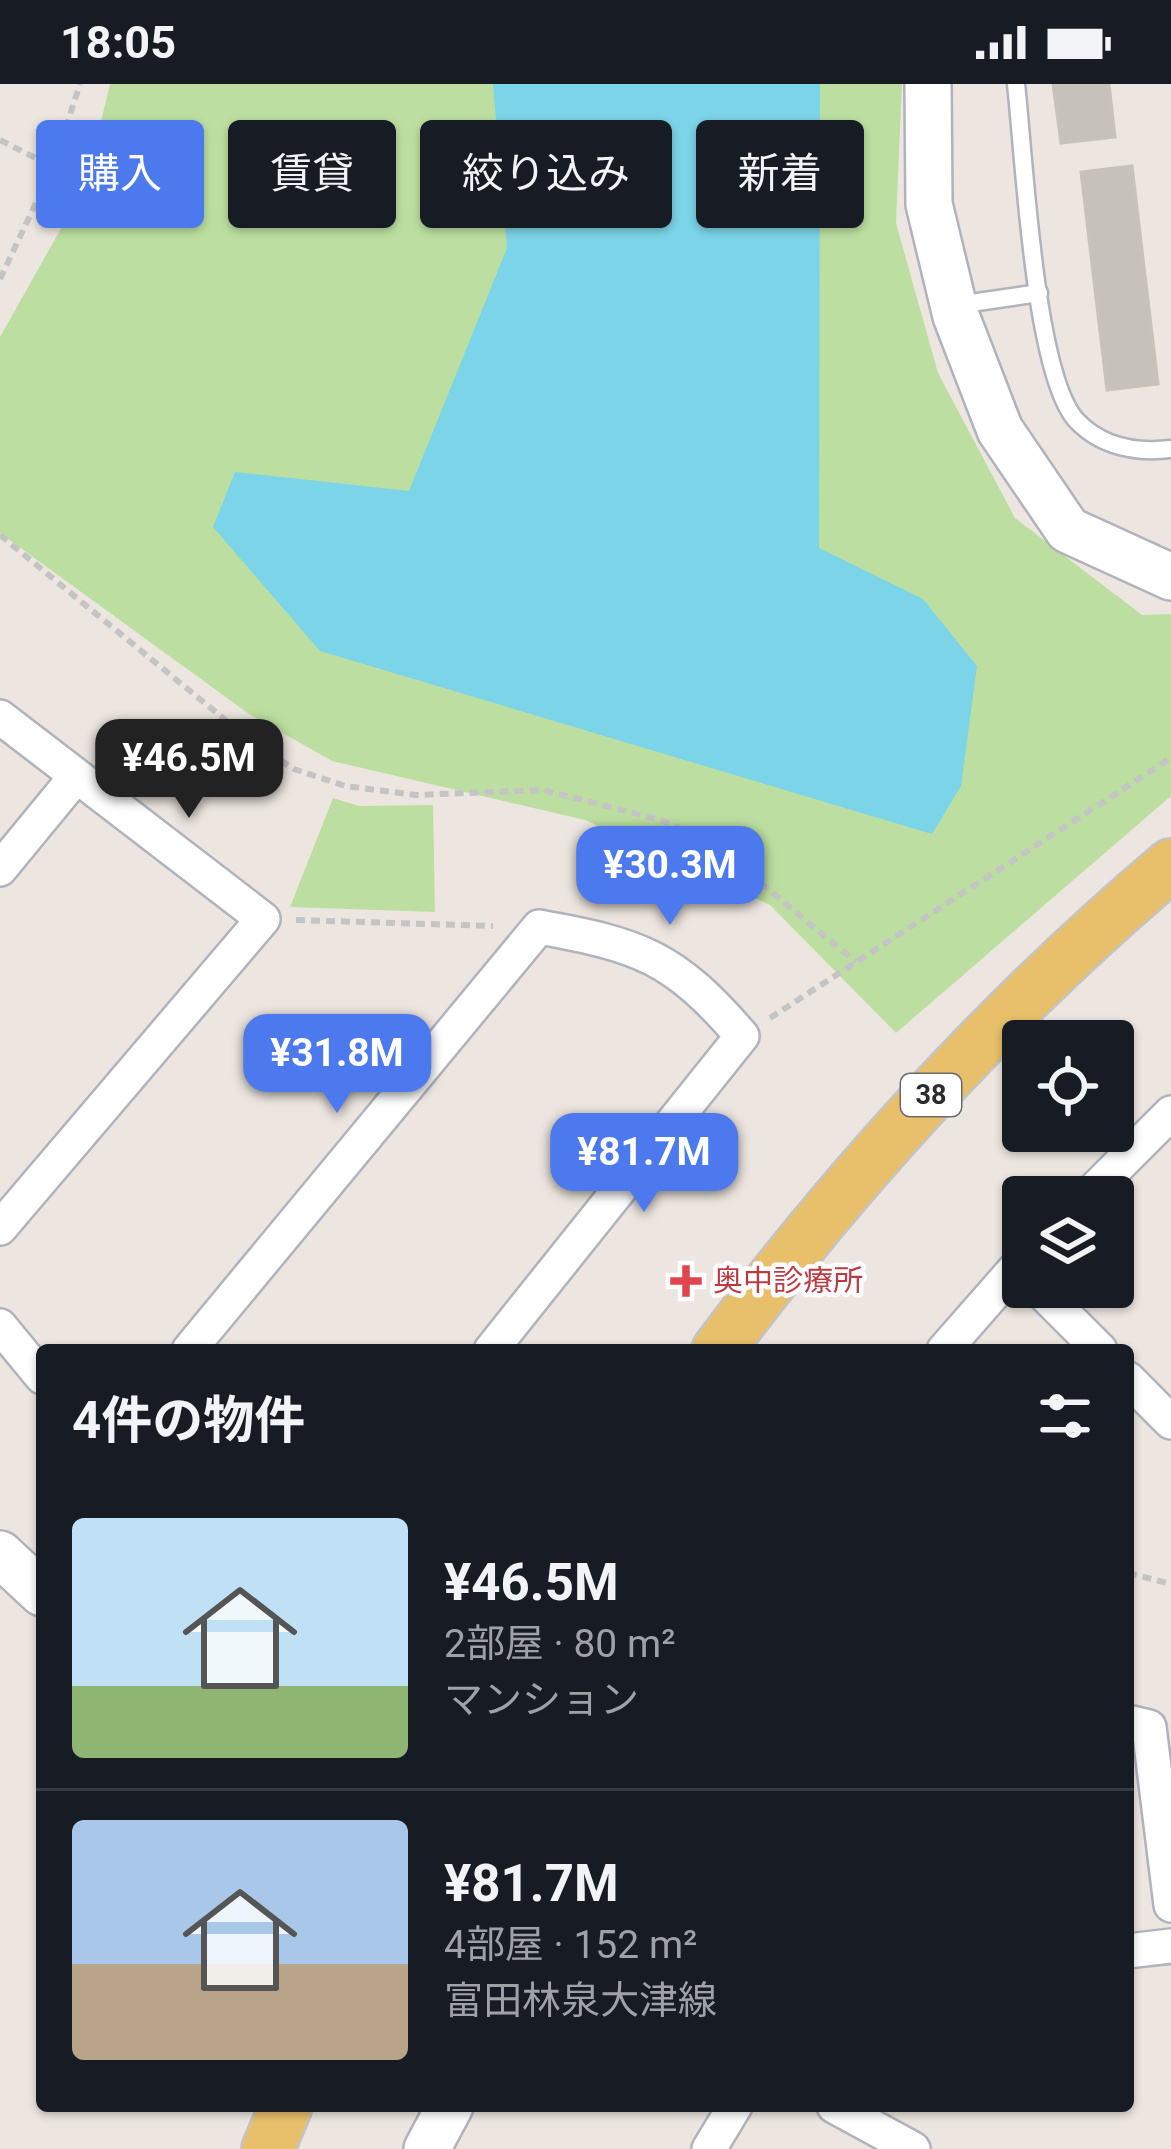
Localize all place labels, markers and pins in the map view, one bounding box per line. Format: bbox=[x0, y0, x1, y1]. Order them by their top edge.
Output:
pin: ¥46.5M bbox=[91, 719, 287, 821]
pin: ¥30.3M bbox=[572, 826, 768, 928]
pin: ¥31.8M bbox=[239, 1014, 435, 1116]
pin: ¥81.7M bbox=[546, 1113, 742, 1215]
place label: 奥中診療所 bbox=[713, 1263, 863, 1298]
marker: 奥中診療所 bbox=[670, 1265, 702, 1297]

